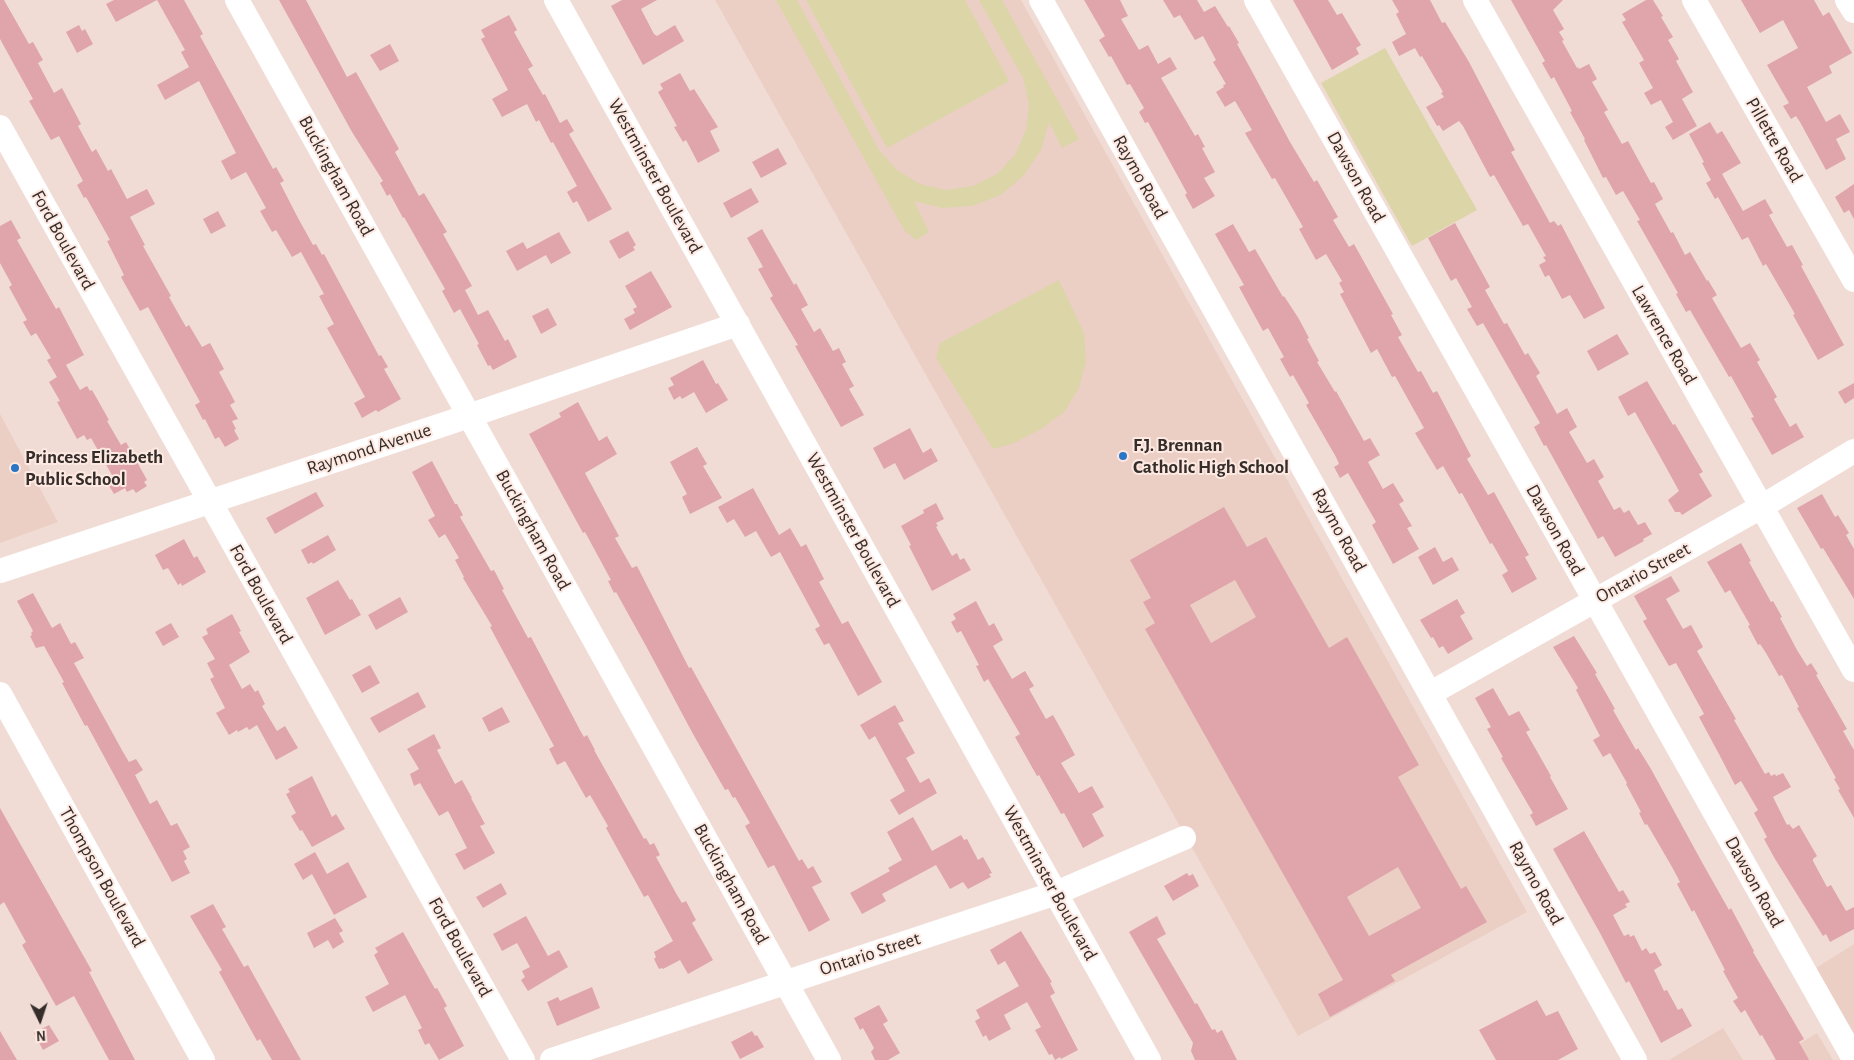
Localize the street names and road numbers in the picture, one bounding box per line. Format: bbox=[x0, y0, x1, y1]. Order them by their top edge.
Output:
street label: Pillette Road bbox=[1741, 94, 1807, 186]
street label: Westminster Boulevard bbox=[603, 95, 707, 257]
street label: Buckingham Road bbox=[294, 112, 378, 240]
street label: Dawson Road bbox=[1322, 128, 1390, 226]
street label: Raymo Road bbox=[1108, 131, 1172, 223]
street label: Ford Boulevard bbox=[26, 186, 100, 294]
street label: Lawrence Road bbox=[1626, 281, 1702, 389]
street label: Raymond Avenue bbox=[304, 418, 434, 480]
street label: Westminster Boulevard bbox=[801, 449, 905, 611]
street label: Buckingham Road bbox=[491, 466, 575, 594]
street label: Dawson Road bbox=[1521, 481, 1589, 579]
street label: Raymo Road bbox=[1307, 484, 1371, 576]
street label: Ontario Street bbox=[1592, 538, 1694, 608]
street label: Ford Boulevard bbox=[224, 540, 298, 648]
street label: Westminster Boulevard bbox=[998, 802, 1102, 964]
street label: Thompson Boulevard bbox=[54, 803, 150, 951]
street label: Buckingham Road bbox=[689, 820, 773, 948]
street label: Dawson Road bbox=[1720, 833, 1788, 931]
street label: Raymo Road bbox=[1504, 837, 1568, 929]
street label: Ford Boulevard bbox=[423, 893, 497, 1001]
street label: Ontario Street bbox=[817, 927, 923, 981]

